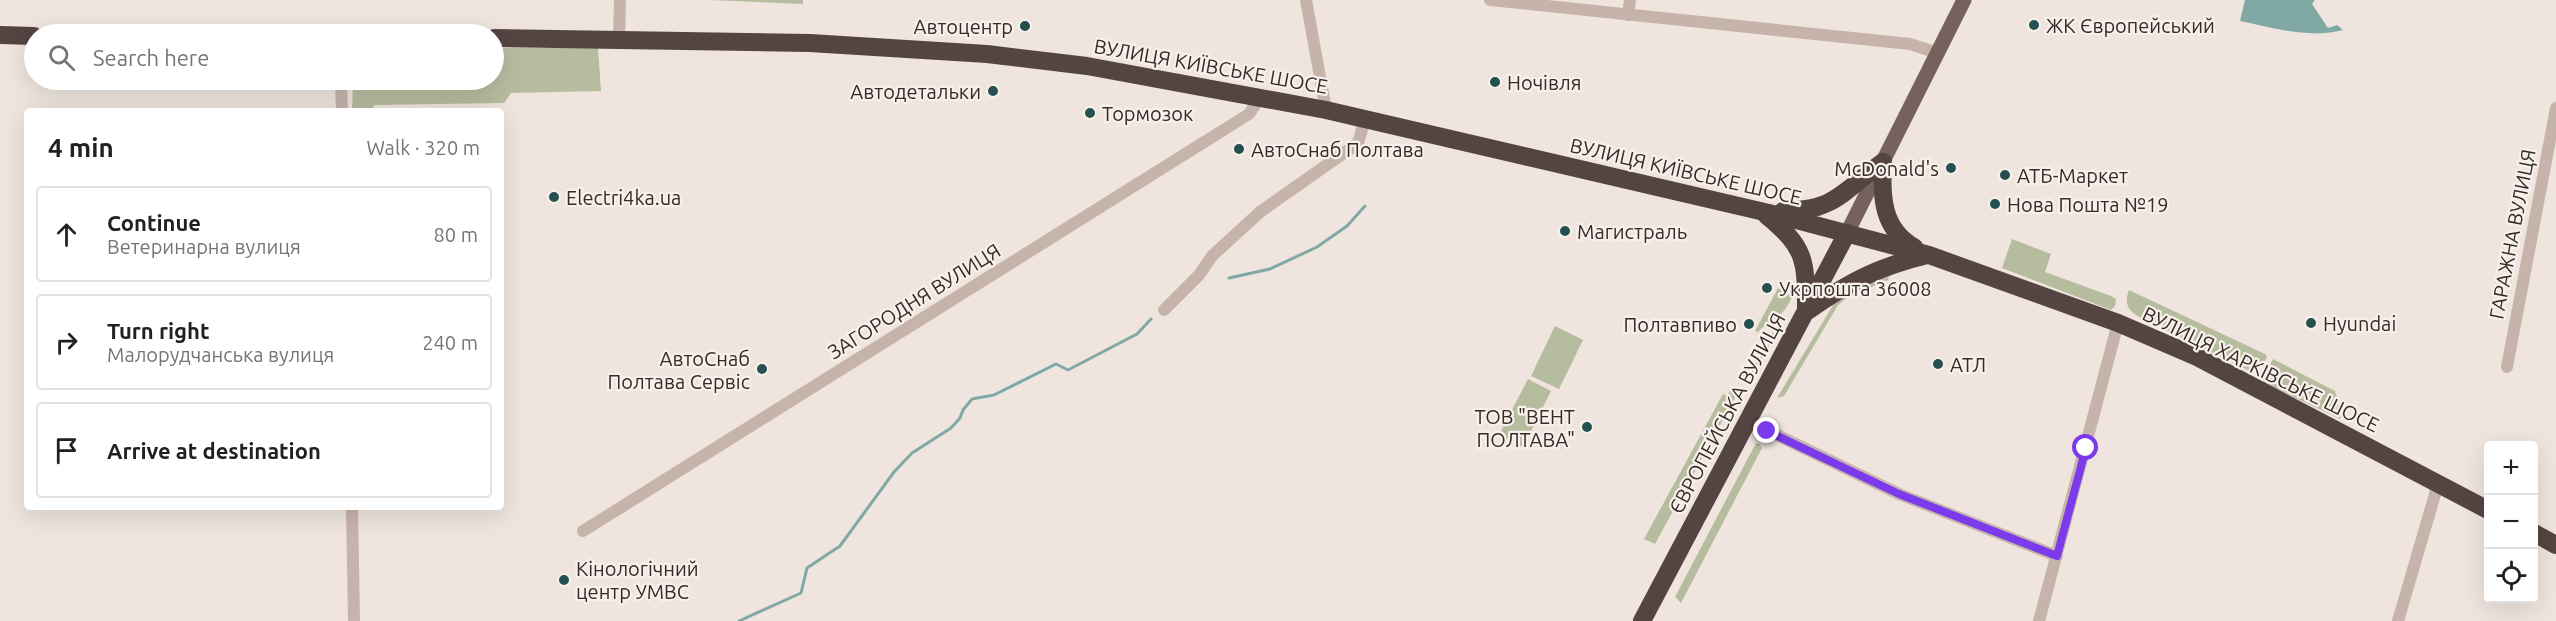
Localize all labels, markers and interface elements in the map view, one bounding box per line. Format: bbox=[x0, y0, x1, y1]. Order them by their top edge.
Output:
place label: ЖК Європейський bbox=[2046, 14, 2215, 37]
place label: Автоцентр bbox=[913, 15, 1013, 38]
marker: ЖК Європейський bbox=[2027, 18, 2041, 32]
marker: Автоцентр bbox=[1018, 19, 1032, 33]
search box bbox=[24, 24, 504, 90]
street label: ВУЛИЦЯ КИЇВСЬКЕ ШОСЕ bbox=[1092, 34, 1330, 98]
icon: search bbox=[45, 41, 78, 74]
text: Search here bbox=[93, 45, 209, 70]
place label: Ночівля bbox=[1507, 71, 1581, 94]
marker: Ночівля bbox=[1488, 75, 1502, 89]
place label: Автодетальки bbox=[850, 80, 981, 103]
marker: Автодетальки bbox=[986, 84, 1000, 98]
place label: Тормозок bbox=[1102, 102, 1193, 125]
marker: Тормозок bbox=[1083, 106, 1097, 120]
text: 4 min bbox=[48, 133, 114, 162]
street label: ВУЛИЦЯ КИЇВСЬКЕ ШОСЕ bbox=[1568, 133, 1804, 209]
text: Walk · 320 m bbox=[367, 136, 480, 159]
place label: АвтоСнаб Полтава bbox=[1251, 138, 1424, 161]
marker: АвтоСнаб Полтава bbox=[1232, 142, 1246, 156]
street label: ГАРАЖНА ВУЛИЦЯ bbox=[2484, 147, 2540, 321]
place label: McDonald's bbox=[1834, 157, 1939, 180]
marker: McDonald's bbox=[1944, 161, 1958, 175]
place label: АТБ-Маркет bbox=[2017, 164, 2128, 187]
marker: АТБ-Маркет bbox=[1998, 168, 2012, 182]
place label: Electri4ka.ua bbox=[566, 186, 681, 209]
marker: Electri4ka.ua bbox=[547, 190, 561, 204]
place label: Нова Пошта №19 bbox=[2007, 193, 2169, 216]
marker: Нова Пошта №19 bbox=[1988, 197, 2002, 211]
text: Continue bbox=[107, 210, 201, 235]
icon: ahead bbox=[50, 218, 83, 251]
place label: Магистраль bbox=[1577, 220, 1687, 243]
text: 80 m bbox=[434, 223, 478, 246]
marker: Магистраль bbox=[1558, 224, 1572, 238]
text: Ветеринарна вулиця bbox=[107, 235, 301, 258]
street label: ЗАГОРОДНЯ ВУЛИЦЯ bbox=[824, 239, 1004, 363]
place label: Укрпошта 36008 bbox=[1779, 277, 1932, 300]
marker: Укрпошта 36008 bbox=[1760, 281, 1774, 295]
street label: ВУЛИЦЯ ХАРКІВСЬКЕ ШОСЕ bbox=[2139, 302, 2383, 436]
street label: ЄВРОПЕЙСЬКА ВУЛИЦЯ bbox=[1664, 309, 1790, 517]
place label: Hyundai bbox=[2323, 312, 2396, 335]
place label: Полтавпиво bbox=[1624, 313, 1737, 336]
marker: Hyundai bbox=[2304, 316, 2318, 330]
marker: Полтавпиво bbox=[1742, 317, 1756, 331]
text: Turn right bbox=[107, 318, 209, 343]
icon: right bbox=[50, 326, 83, 359]
text: 240 m bbox=[422, 331, 478, 354]
text: Малорудчанська вулиця bbox=[107, 343, 334, 366]
place label: АвтоСнаб Полтава Сервіс bbox=[608, 347, 750, 393]
place label: АТЛ bbox=[1950, 353, 1986, 376]
marker: АТЛ bbox=[1931, 357, 1945, 371]
marker: АвтоСнаб Полтава Сервіс bbox=[755, 362, 769, 376]
place label: ТОВ "ВЕНТ ПОЛТАВА" bbox=[1474, 405, 1575, 451]
route end bbox=[1753, 417, 1779, 443]
marker: ТОВ "ВЕНТ ПОЛТАВА" bbox=[1580, 420, 1594, 434]
icon: arrive bbox=[50, 434, 83, 467]
route start bbox=[2072, 434, 2098, 460]
text: Arrive at destination bbox=[107, 438, 321, 463]
map controls bbox=[2484, 441, 2538, 603]
button: + bbox=[2484, 441, 2538, 495]
button: − bbox=[2484, 495, 2538, 549]
button: locate bbox=[2484, 549, 2538, 603]
place label: Кінологічний центр УМВС bbox=[576, 557, 699, 603]
marker: Кінологічний центр УМВС bbox=[557, 573, 571, 587]

